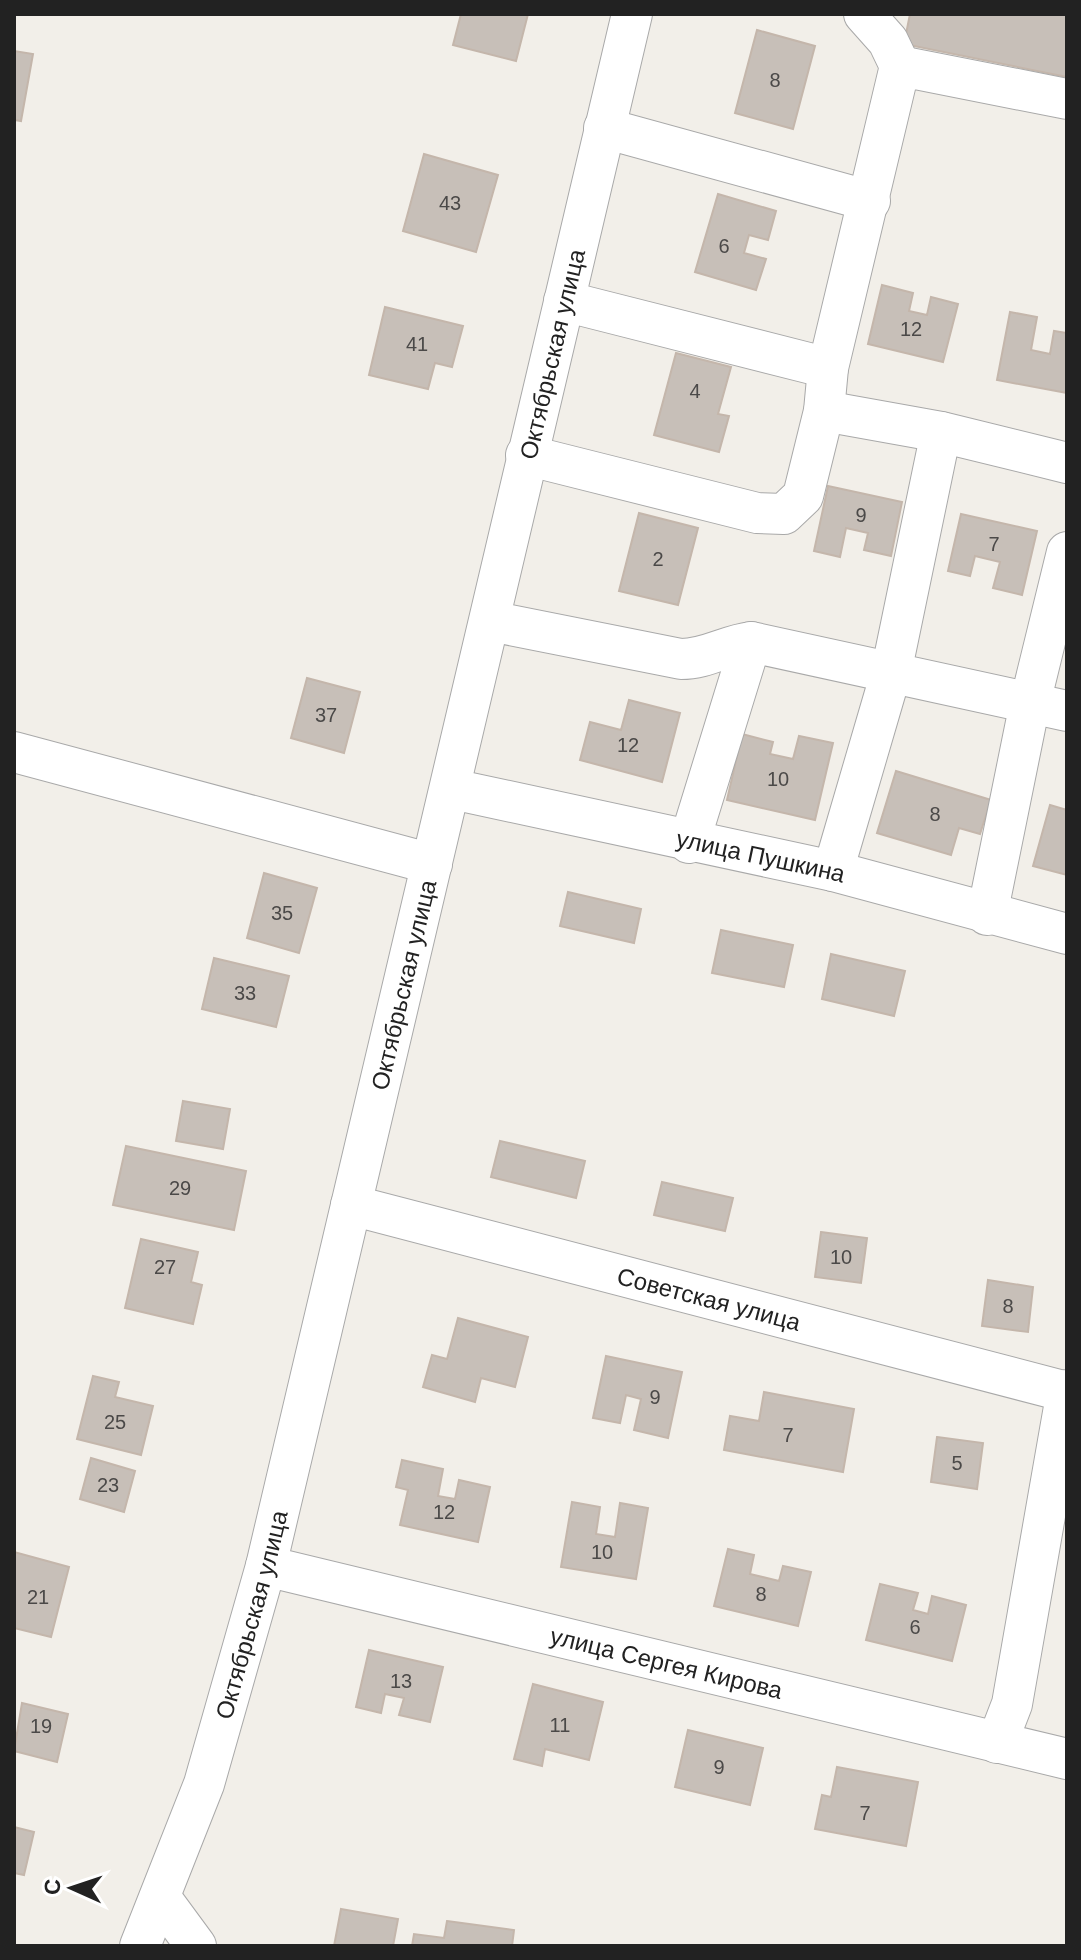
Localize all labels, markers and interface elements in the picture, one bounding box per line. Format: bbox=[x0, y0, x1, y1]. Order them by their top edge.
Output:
house number: 8 bbox=[769, 69, 781, 91]
house number: 43 bbox=[439, 192, 461, 214]
house number: 6 bbox=[718, 235, 730, 257]
street label: Октябрьская улица bbox=[514, 246, 590, 462]
house number: 12 bbox=[900, 318, 922, 340]
house number: 41 bbox=[406, 333, 428, 355]
house number: 4 bbox=[689, 380, 701, 402]
house number: 9 bbox=[855, 504, 867, 526]
house number: 7 bbox=[988, 533, 1000, 555]
house number: 2 bbox=[652, 548, 664, 570]
house number: 37 bbox=[315, 704, 337, 726]
house number: 12 bbox=[617, 734, 639, 756]
house number: 10 bbox=[767, 768, 789, 790]
house number: 8 bbox=[929, 803, 941, 825]
street label: улица Пушкина bbox=[674, 824, 849, 887]
street label: Октябрьская улица bbox=[365, 876, 441, 1093]
house number: 35 bbox=[271, 902, 293, 924]
house number: 33 bbox=[234, 982, 256, 1004]
house number: 29 bbox=[169, 1177, 191, 1199]
house number: 10 bbox=[830, 1246, 852, 1268]
house number: 27 bbox=[154, 1256, 176, 1278]
street label: Советская улица bbox=[614, 1262, 804, 1336]
house number: 8 bbox=[1002, 1295, 1014, 1317]
house number: 9 bbox=[649, 1386, 661, 1408]
house number: 25 bbox=[104, 1411, 126, 1433]
house number: 7 bbox=[782, 1424, 794, 1446]
house number: 5 bbox=[951, 1452, 963, 1474]
house number: 23 bbox=[97, 1474, 119, 1496]
house number: 12 bbox=[433, 1501, 455, 1523]
street label: Октябрьская улица bbox=[210, 1507, 292, 1722]
house number: 10 bbox=[591, 1541, 613, 1563]
house number: 8 bbox=[755, 1583, 767, 1605]
house number: 21 bbox=[27, 1586, 49, 1608]
house number: 6 bbox=[909, 1616, 921, 1638]
street label: улица Сергея Кирова bbox=[548, 1622, 786, 1704]
house number: 13 bbox=[390, 1670, 412, 1692]
house number: 11 bbox=[550, 1714, 570, 1736]
house number: 19 bbox=[30, 1715, 52, 1737]
house number: 9 bbox=[713, 1756, 725, 1778]
house number: 7 bbox=[859, 1802, 871, 1824]
north arrow bbox=[32, 1848, 112, 1928]
text: С bbox=[40, 1878, 65, 1896]

